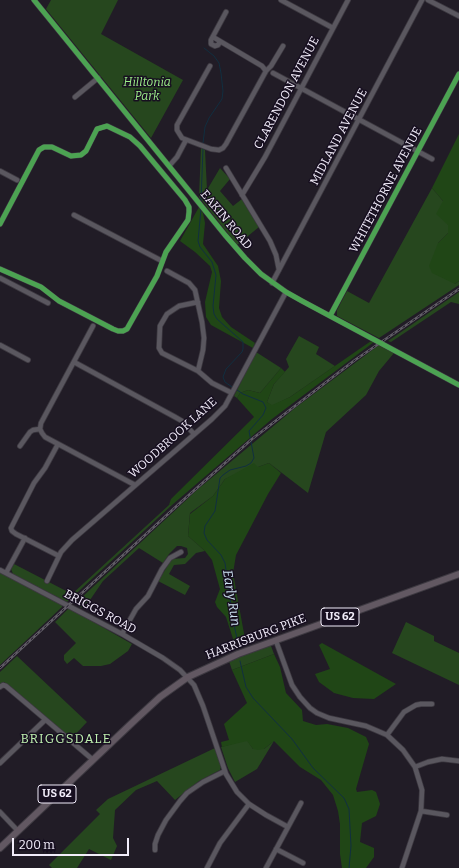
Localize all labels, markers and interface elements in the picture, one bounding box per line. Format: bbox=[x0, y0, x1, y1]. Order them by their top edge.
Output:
street label: CLARENDON AVENUE bbox=[251, 34, 323, 152]
park label: Hilltonia Park bbox=[123, 76, 171, 104]
street label: MIDLAND AVENUE bbox=[307, 86, 371, 188]
street label: WHITETHORNE AVENUE bbox=[347, 125, 425, 255]
street label: EAKIN ROAD bbox=[197, 188, 255, 252]
street label: WOODBROOK LANE bbox=[126, 395, 220, 481]
water label: Early Run bbox=[219, 569, 243, 627]
street label: BRIGGS ROAD bbox=[61, 587, 139, 637]
road number: US 62 bbox=[321, 608, 359, 626]
street label: HARRISBURG PIKE bbox=[204, 611, 308, 663]
district label: BRIGGSDALE bbox=[20, 731, 112, 747]
road number: US 62 bbox=[38, 785, 76, 803]
scale bar bbox=[14, 830, 131, 856]
text: 200 m bbox=[19, 838, 55, 852]

